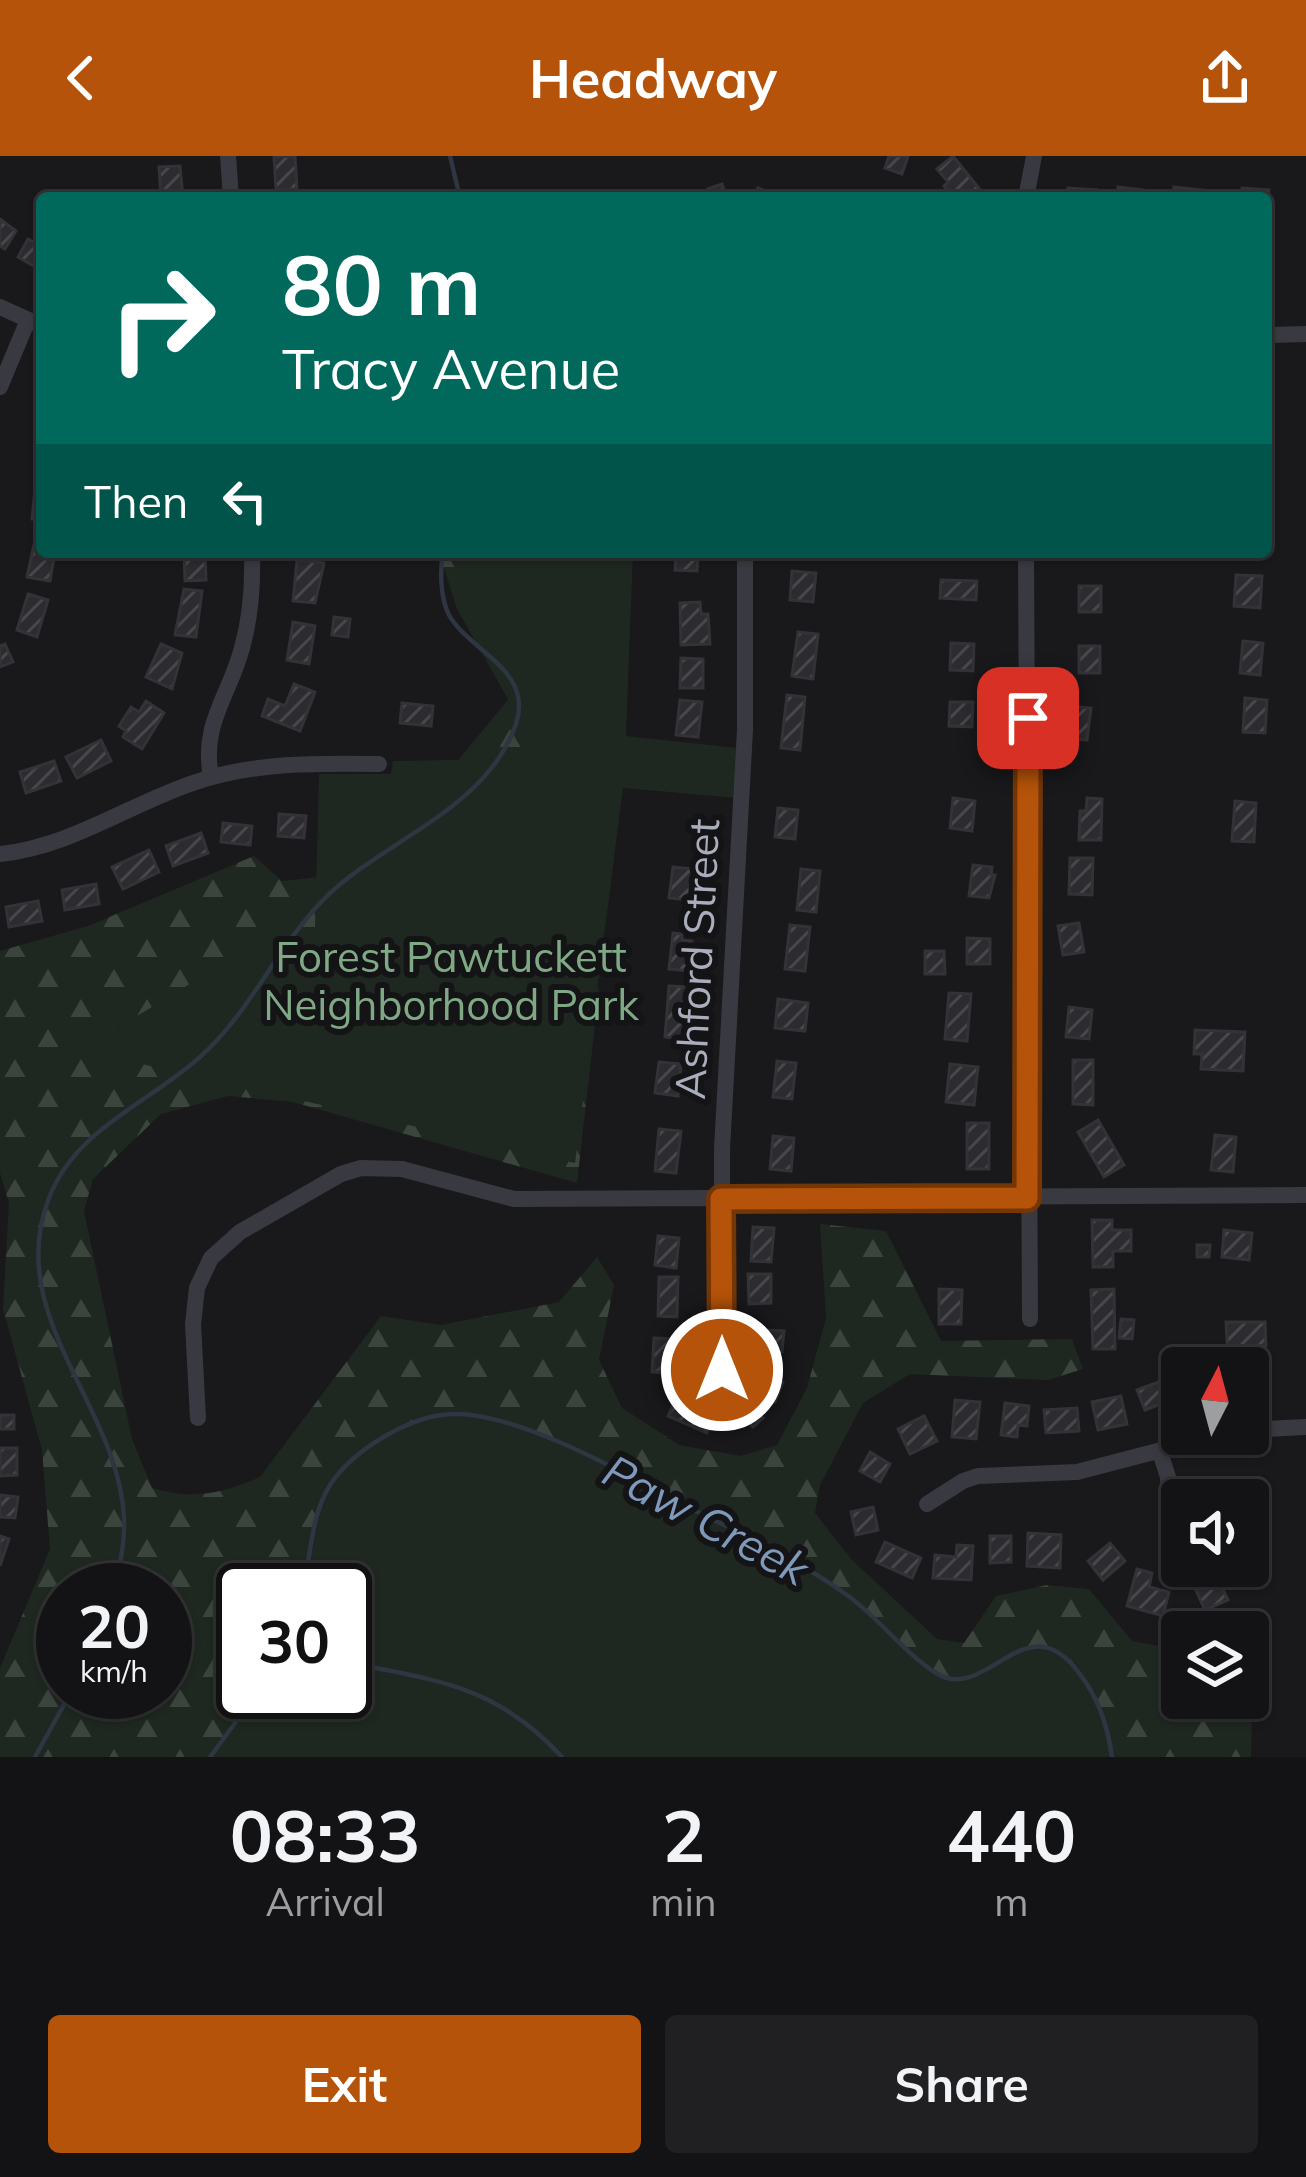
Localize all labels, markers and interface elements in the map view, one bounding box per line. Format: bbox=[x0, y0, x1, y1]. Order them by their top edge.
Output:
text: Headway bbox=[529, 44, 777, 112]
icon: back bbox=[48, 45, 114, 111]
icon: share bbox=[1192, 45, 1258, 111]
text: 80 m bbox=[282, 231, 481, 336]
icon: right bbox=[84, 240, 240, 396]
text: Tracy Avenue bbox=[282, 335, 620, 403]
icon: left bbox=[212, 468, 278, 534]
text: Then bbox=[84, 473, 188, 529]
pin bbox=[977, 667, 1079, 769]
icon: arrive bbox=[995, 685, 1061, 751]
street label: Ashford Street bbox=[663, 817, 730, 1101]
park label: Forest Pawtuckett Neighborhood Park bbox=[263, 930, 639, 1031]
position arrow bbox=[659, 1307, 785, 1433]
north arrow bbox=[1161, 1347, 1269, 1455]
map controls bbox=[1161, 1347, 1269, 1719]
water label: Paw Creek bbox=[594, 1442, 820, 1597]
button: sound bbox=[1161, 1479, 1269, 1587]
speed limit sign: 30 bbox=[216, 1563, 372, 1719]
text: 20 bbox=[78, 1588, 150, 1663]
button: layers bbox=[1161, 1611, 1269, 1719]
text: km/h bbox=[80, 1652, 148, 1690]
text: 08:33 bbox=[230, 1790, 420, 1880]
text: 2 bbox=[662, 1790, 705, 1880]
text: 440 bbox=[947, 1790, 1076, 1880]
text: Arrival bbox=[266, 1877, 385, 1926]
text: min bbox=[650, 1877, 717, 1926]
text: m bbox=[994, 1877, 1028, 1926]
button: Exit bbox=[48, 2015, 641, 2153]
button: Share bbox=[665, 2015, 1258, 2153]

